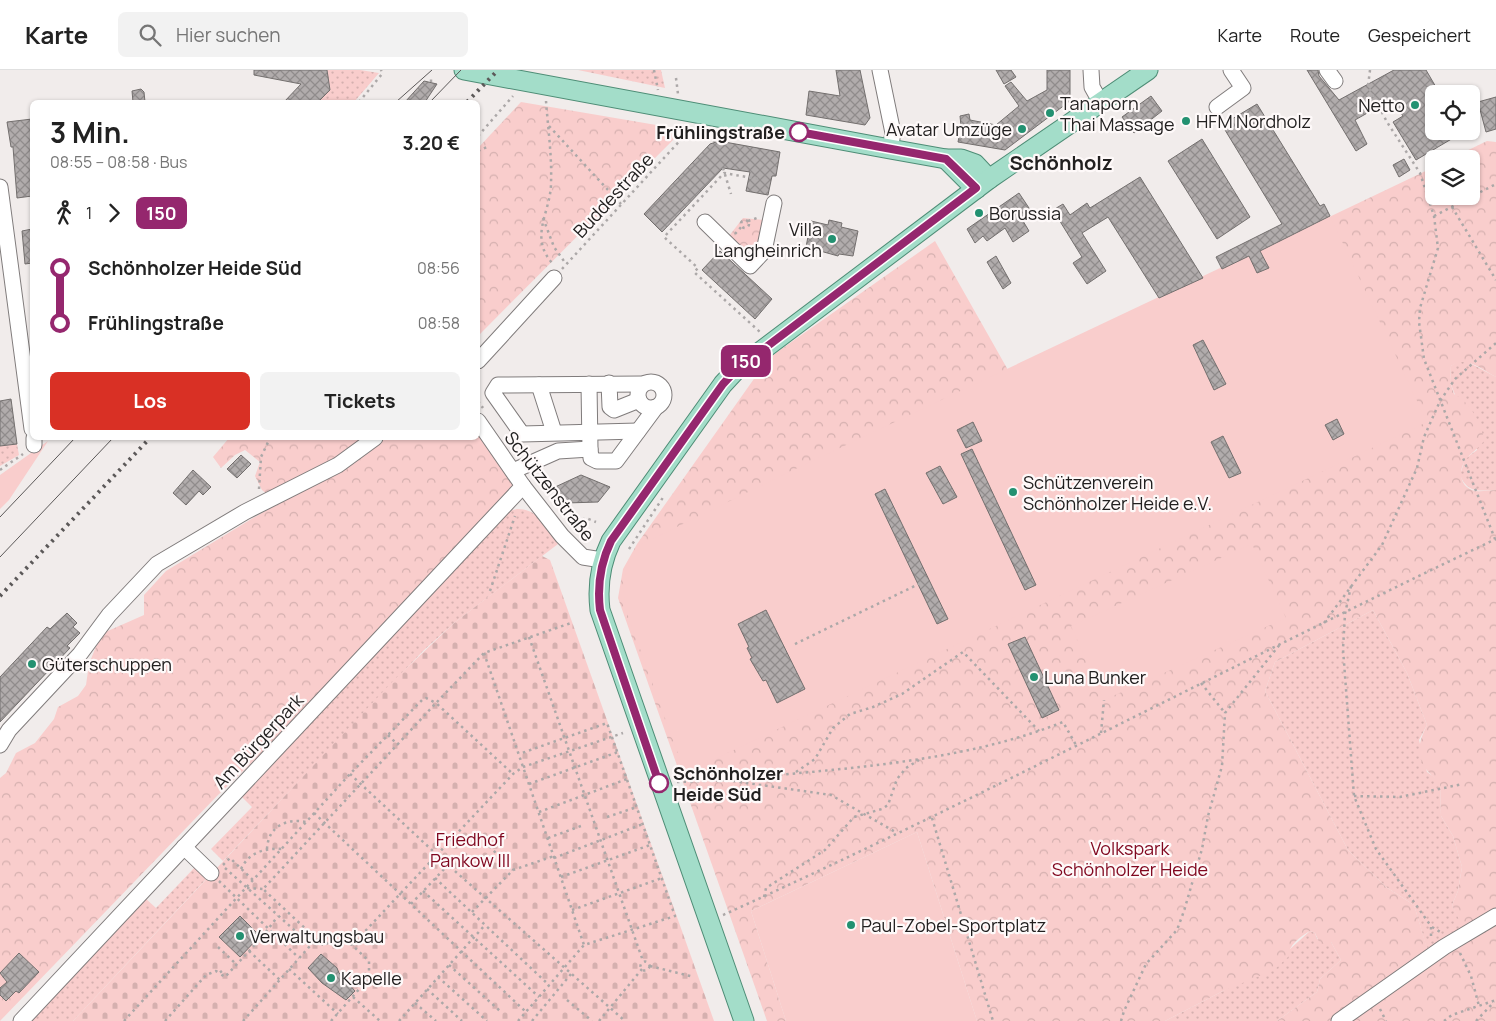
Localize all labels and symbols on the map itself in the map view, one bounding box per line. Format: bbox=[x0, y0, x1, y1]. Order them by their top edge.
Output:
place label: Tanaporn Thai Massage bbox=[1060, 91, 1174, 136]
place label: Netto bbox=[1358, 93, 1405, 117]
marker: Netto bbox=[1409, 99, 1421, 111]
marker: Tanaporn Thai Massage bbox=[1044, 107, 1056, 119]
place label: HFM Nordholz bbox=[1196, 109, 1311, 133]
marker: HFM Nordholz bbox=[1180, 115, 1192, 127]
place label: Avatar Umzüge bbox=[886, 117, 1012, 141]
place label: Frühlingstraße bbox=[656, 120, 785, 144]
marker: Frühlingstraße bbox=[789, 122, 809, 142]
marker: Avatar Umzüge bbox=[1016, 123, 1028, 135]
street label: Buddestraße bbox=[568, 147, 658, 243]
district label: Schönholz bbox=[1009, 149, 1113, 176]
place label: Borussia bbox=[989, 201, 1061, 225]
marker: Borussia bbox=[973, 207, 985, 219]
place label: Villa Langheinrich bbox=[714, 217, 822, 262]
marker: Villa Langheinrich bbox=[826, 233, 838, 245]
line badge: 150 bbox=[717, 345, 775, 377]
street label: Schützenstraße bbox=[499, 426, 601, 546]
place label: Schützenverein Schönholzer Heide e.V. bbox=[1023, 470, 1212, 515]
marker: Schützenverein Schönholzer Heide e.V. bbox=[1007, 486, 1019, 498]
place label: Güterschuppen bbox=[42, 652, 172, 676]
marker: Güterschuppen bbox=[26, 658, 38, 670]
place label: Luna Bunker bbox=[1044, 665, 1147, 689]
marker: Luna Bunker bbox=[1028, 671, 1040, 683]
street label: Am Bürgerpark bbox=[208, 687, 309, 794]
place label: Schönholzer Heide Süd bbox=[673, 761, 783, 806]
marker: Schönholzer Heide Süd bbox=[649, 773, 669, 793]
park label: Friedhof Pankow III bbox=[430, 827, 510, 872]
park label: Volkspark Schönholzer Heide bbox=[1052, 836, 1208, 881]
place label: Paul-Zobel-Sportplatz bbox=[861, 913, 1046, 937]
marker: Paul-Zobel-Sportplatz bbox=[845, 919, 857, 931]
place label: Verwaltungsbau bbox=[250, 924, 384, 948]
marker: Verwaltungsbau bbox=[234, 930, 246, 942]
place label: Kapelle bbox=[341, 966, 402, 990]
marker: Kapelle bbox=[325, 972, 337, 984]

